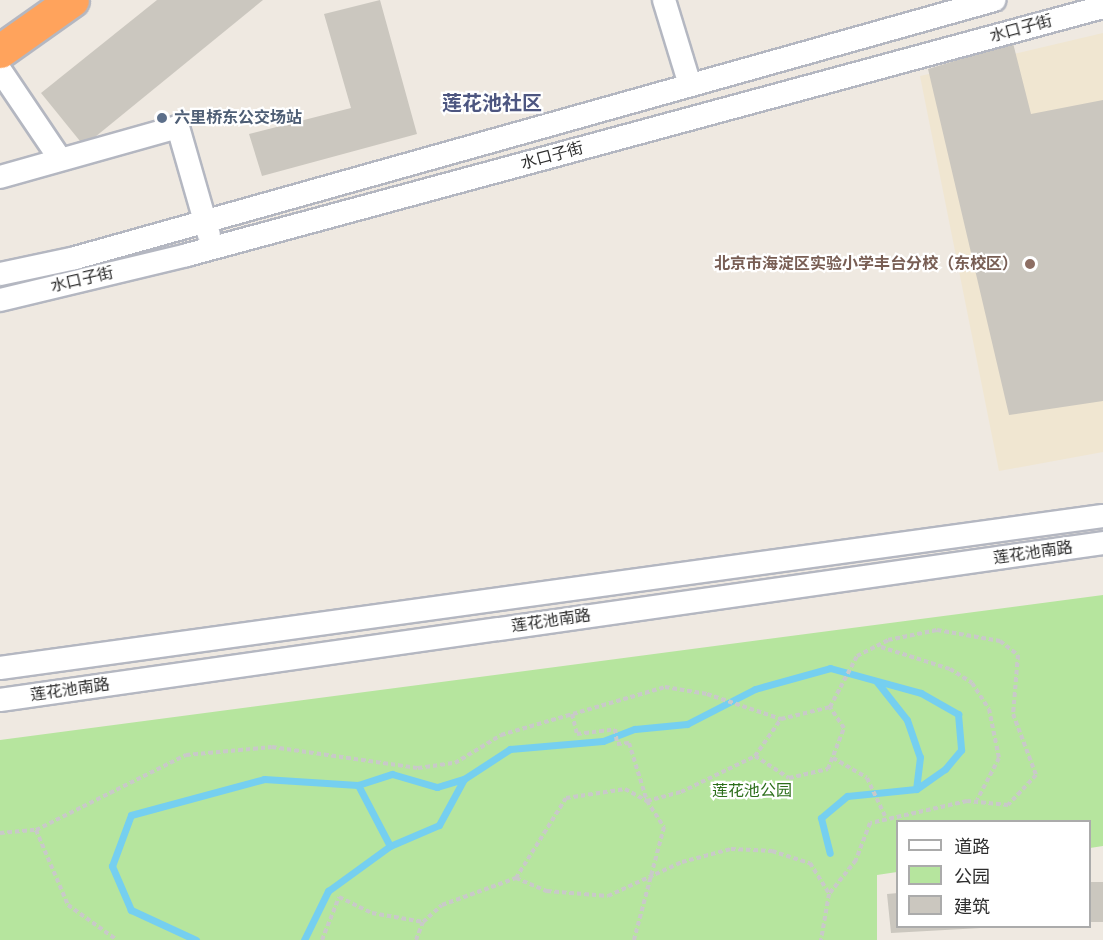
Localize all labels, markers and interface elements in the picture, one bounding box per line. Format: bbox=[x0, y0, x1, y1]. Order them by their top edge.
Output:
street label: 水口子街 bbox=[988, 11, 1054, 47]
district label: 莲花池社区 bbox=[442, 91, 542, 115]
place label: 六里桥东公交场站 bbox=[174, 108, 302, 128]
marker: 六里桥东公交场站 bbox=[155, 111, 169, 125]
street label: 水口子街 bbox=[519, 138, 585, 174]
place label: 北京市海淀区实验小学丰台分校（东校区） bbox=[714, 254, 1018, 274]
marker: 北京市海淀区实验小学丰台分校（东校区） bbox=[1023, 257, 1037, 271]
street label: 水口子街 bbox=[49, 263, 115, 297]
street label: 莲花池南路 bbox=[992, 538, 1074, 568]
street label: 莲花池南路 bbox=[510, 606, 592, 636]
street label: 莲花池南路 bbox=[29, 675, 111, 705]
park label: 莲花池公园 bbox=[712, 781, 792, 801]
legend bbox=[896, 820, 1091, 928]
text: 道路 bbox=[954, 836, 990, 858]
text: 公园 bbox=[954, 866, 990, 888]
text: 建筑 bbox=[954, 896, 990, 918]

